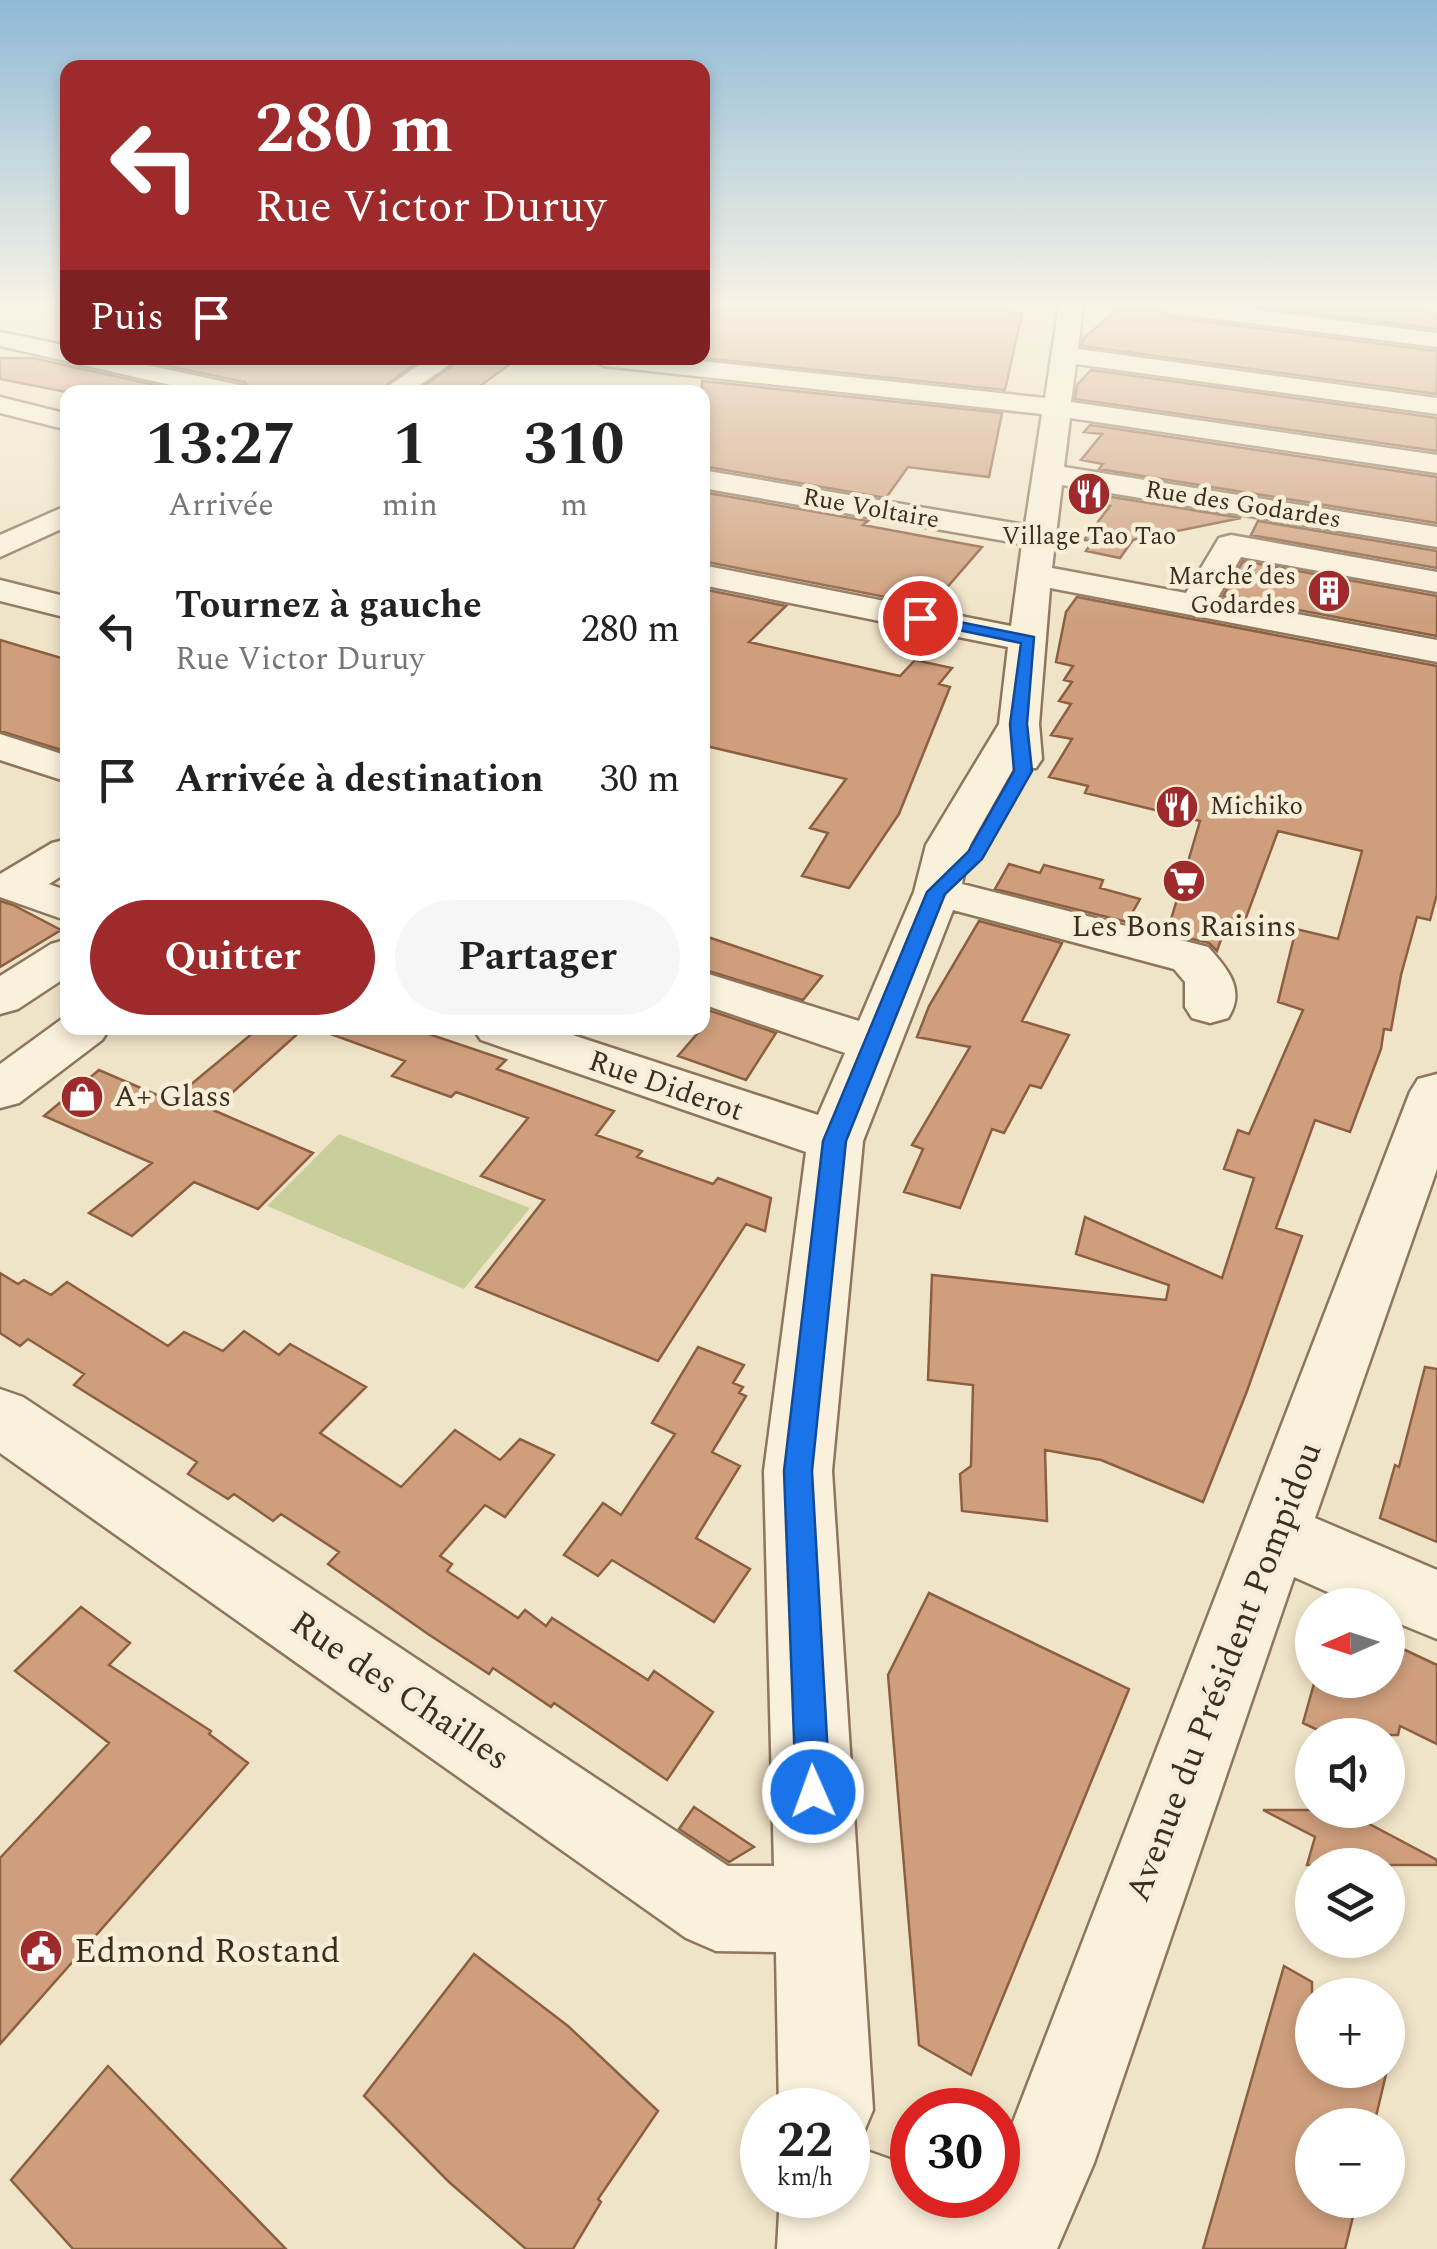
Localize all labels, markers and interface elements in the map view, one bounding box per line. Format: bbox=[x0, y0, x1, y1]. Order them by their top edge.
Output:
text: 280 m bbox=[255, 77, 453, 183]
icon: left bbox=[90, 100, 220, 230]
text: Rue Victor Duruy bbox=[255, 173, 606, 242]
text: Puis bbox=[90, 289, 164, 347]
icon: arrive bbox=[184, 290, 239, 345]
text: 13:27 bbox=[146, 399, 296, 491]
text: 1 bbox=[393, 399, 427, 491]
text: 310 bbox=[523, 399, 624, 491]
restaurant icon: Village Tao Tao bbox=[1066, 471, 1112, 517]
street label: Rue des Godardes bbox=[1142, 471, 1344, 539]
street label: Rue Voltaire bbox=[800, 478, 942, 540]
text: Arrivée bbox=[168, 481, 274, 530]
text: min bbox=[382, 481, 438, 530]
text: m bbox=[560, 481, 588, 530]
place label: Village Tao Tao bbox=[1002, 518, 1176, 556]
place label: Marché des Godardes bbox=[1168, 558, 1296, 625]
building icon: Marché des Godardes bbox=[1306, 568, 1352, 614]
pin bbox=[878, 576, 963, 661]
text: Tournez à gauche bbox=[175, 577, 482, 635]
icon: arrive bbox=[893, 591, 948, 646]
text: 280 m bbox=[581, 601, 680, 659]
icon: left bbox=[90, 603, 145, 658]
text: Rue Victor Duruy bbox=[175, 635, 425, 684]
text: Arrivée à destination bbox=[175, 751, 544, 809]
text: 30 m bbox=[600, 751, 680, 809]
icon: arrive bbox=[90, 753, 145, 808]
restaurant icon: Michiko bbox=[1154, 784, 1200, 830]
place label: Michiko bbox=[1210, 788, 1303, 826]
supermarket icon: Les Bons Raisins bbox=[1161, 858, 1207, 904]
button: Quitter bbox=[90, 900, 375, 1015]
button: Partager bbox=[395, 900, 680, 1015]
place label: Les Bons Raisins bbox=[1071, 904, 1297, 950]
street label: Rue Diderot bbox=[582, 1038, 750, 1134]
shop icon: A+ Glass bbox=[59, 1074, 105, 1120]
place label: A+ Glass bbox=[114, 1074, 231, 1120]
street label: Avenue du Président Pompidou bbox=[1112, 1434, 1336, 1910]
north arrow bbox=[1295, 1588, 1405, 1698]
map controls bbox=[1295, 1588, 1405, 2218]
street label: Rue des Chailles bbox=[279, 1598, 521, 1784]
button: sound bbox=[1295, 1718, 1405, 1828]
position arrow bbox=[761, 1740, 865, 1844]
button: layers bbox=[1295, 1848, 1405, 1958]
place label: Edmond Rostand bbox=[74, 1925, 340, 1978]
public building icon: Edmond Rostand bbox=[18, 1928, 64, 1974]
button: + bbox=[1295, 1978, 1405, 2088]
speed limit sign: 30 bbox=[890, 2088, 1020, 2218]
text: 22 bbox=[777, 2103, 833, 2179]
button: − bbox=[1295, 2108, 1405, 2218]
text: km/h bbox=[777, 2159, 833, 2197]

